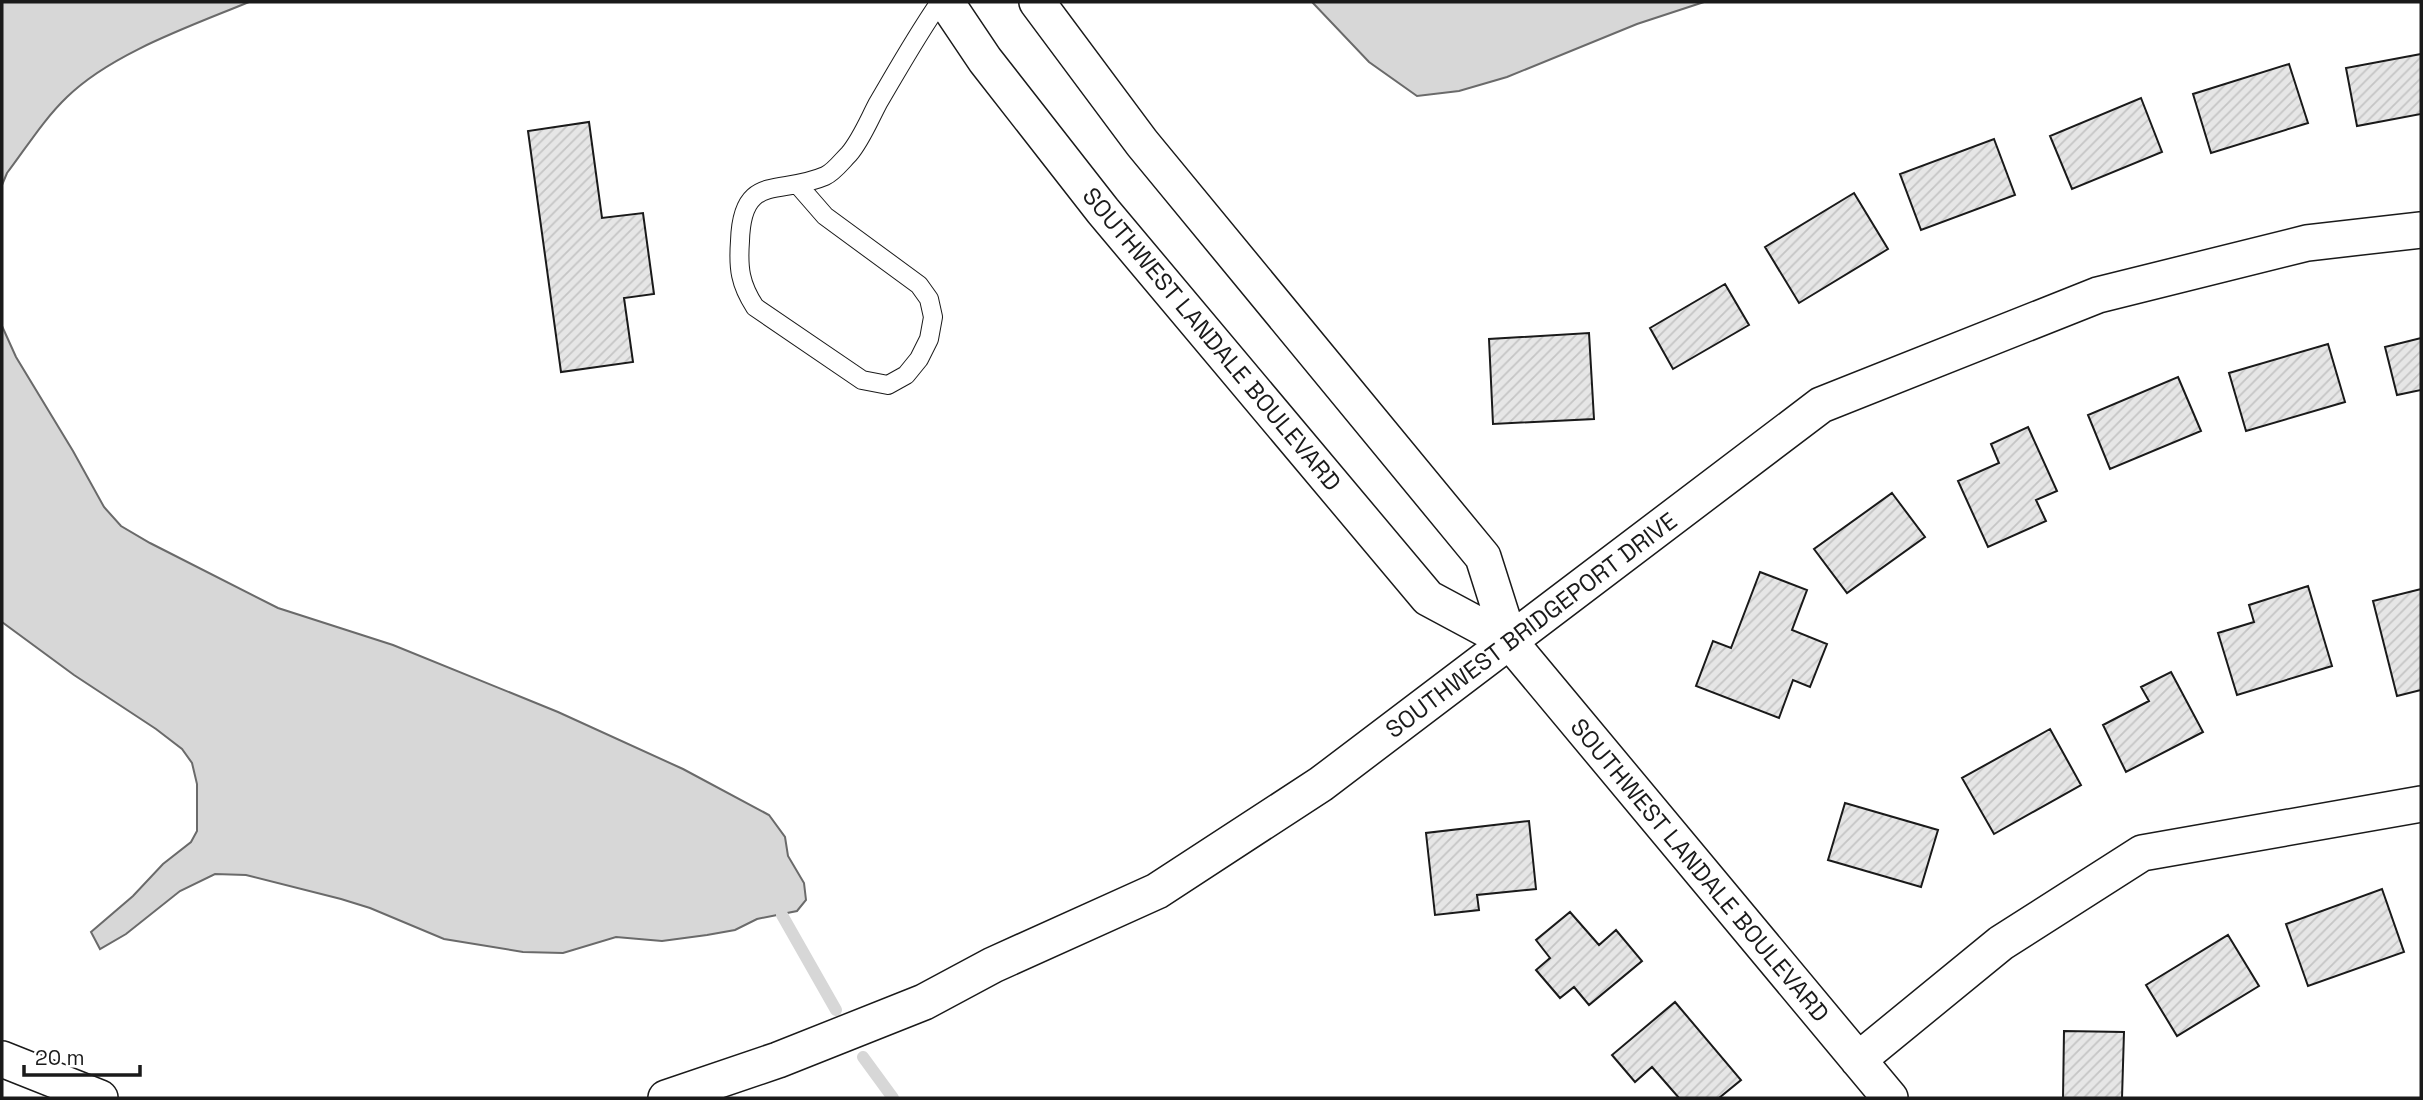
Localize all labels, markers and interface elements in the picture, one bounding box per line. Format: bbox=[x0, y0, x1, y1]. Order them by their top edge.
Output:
street label: SOUTHWEST LANDALE BOULEVARD bbox=[1076, 181, 1348, 497]
street label: SOUTHWEST BRIDGEPORT DRIVE bbox=[1379, 505, 1683, 745]
street label: SOUTHWEST LANDALE BOULEVARD bbox=[1564, 712, 1836, 1028]
scale bar bbox=[24, 1034, 140, 1078]
text: 20 m bbox=[35, 1044, 85, 1071]

